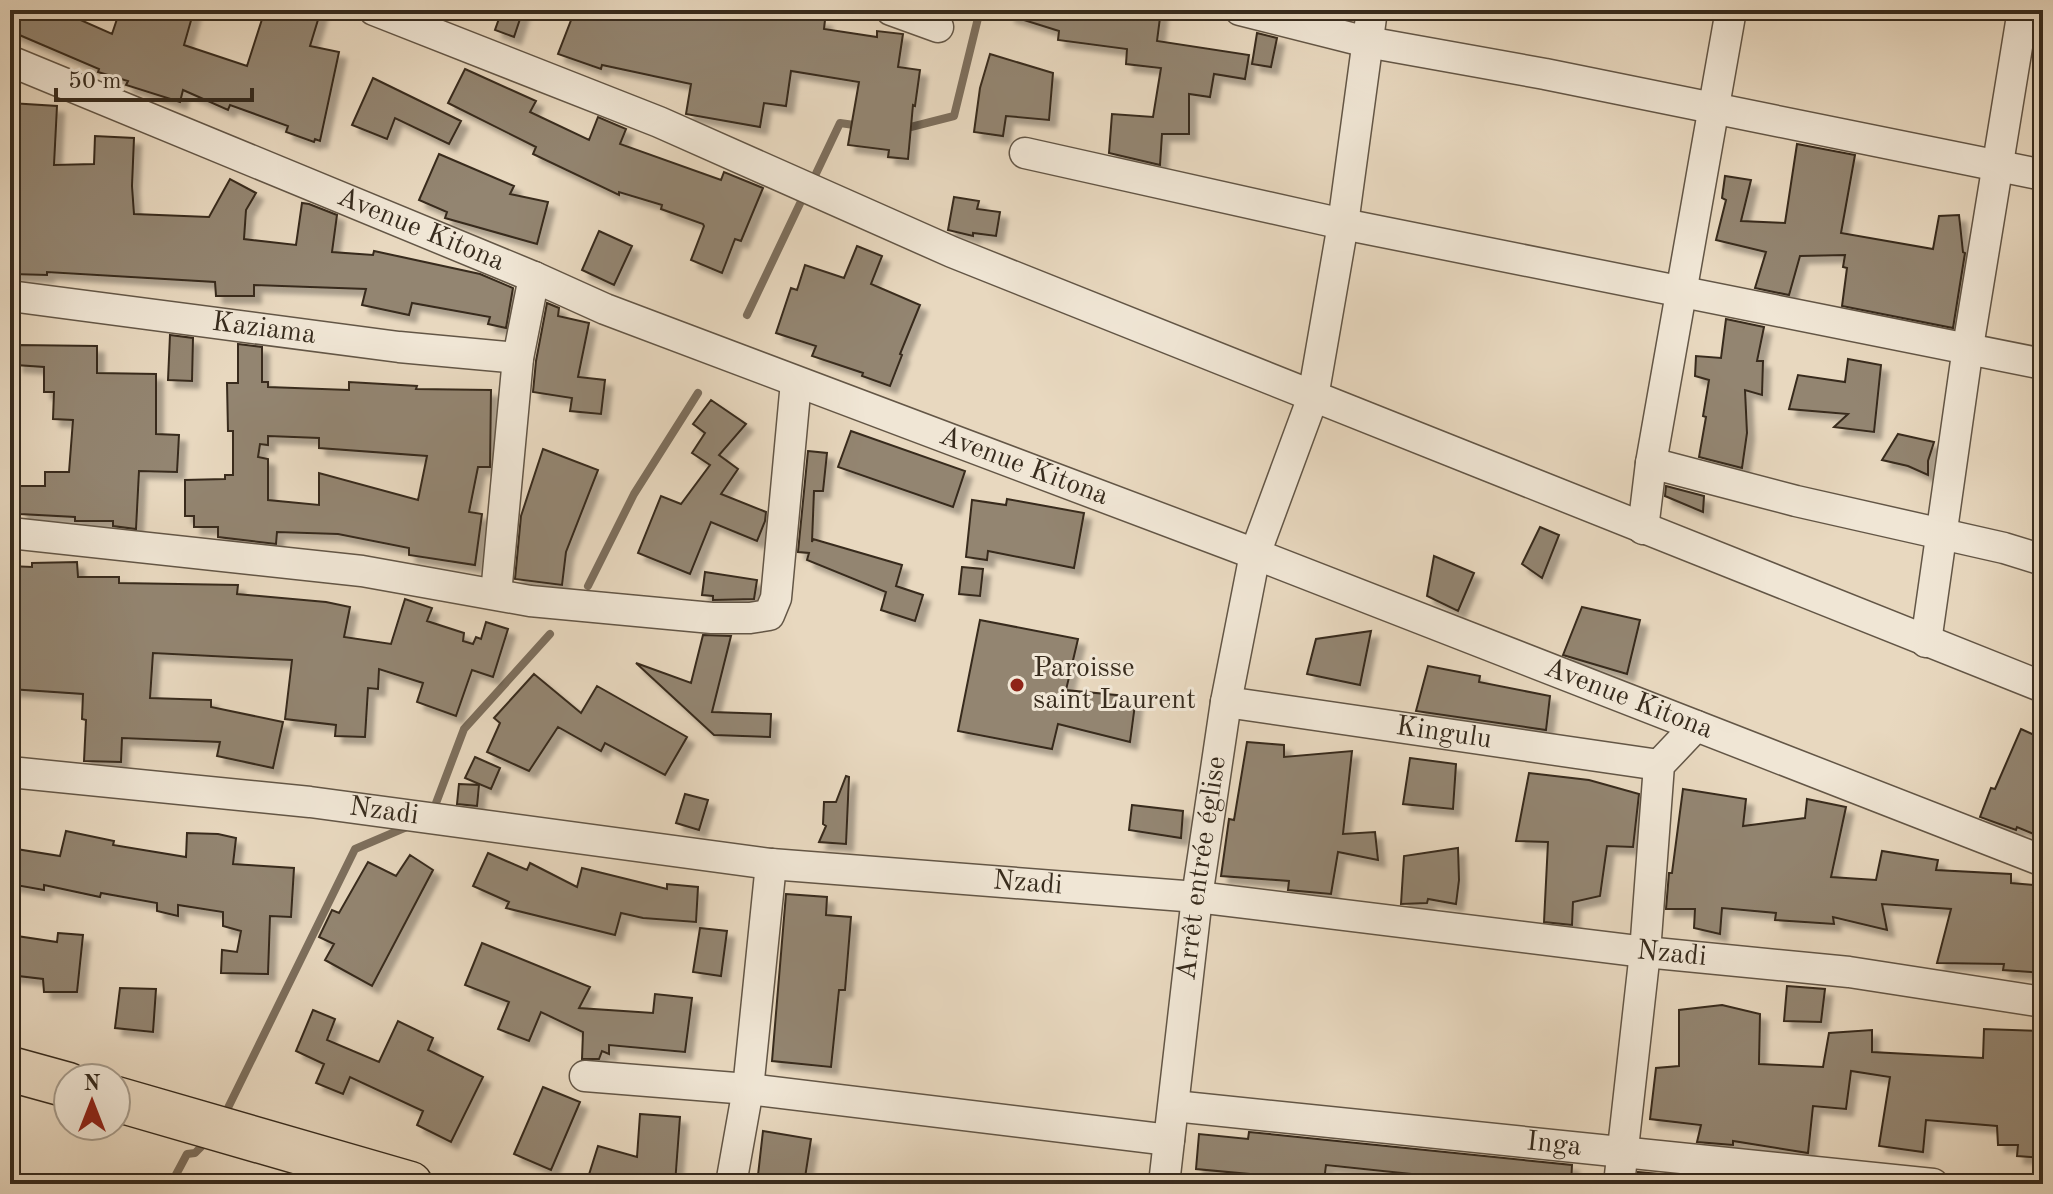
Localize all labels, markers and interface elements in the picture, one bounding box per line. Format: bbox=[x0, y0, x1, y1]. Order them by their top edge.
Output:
scale bar bbox=[56, 52, 252, 102]
text: 50 m bbox=[68, 70, 122, 94]
street label: Avenue Kitona bbox=[333, 183, 508, 277]
street label: Kaziama bbox=[210, 309, 318, 350]
street label: Avenue Kitona bbox=[935, 422, 1112, 511]
street label: Avenue Kitona bbox=[1540, 654, 1717, 745]
place label: Paroisse saint Laurent bbox=[1033, 655, 1196, 715]
marker: Paroisse saint Laurent bbox=[1008, 676, 1026, 694]
street label: Kingulu bbox=[1394, 713, 1493, 754]
street label: Arrêt entrée église bbox=[1174, 754, 1232, 982]
street label: Nzadi bbox=[347, 793, 420, 830]
street label: Nzadi bbox=[992, 867, 1064, 901]
street label: Nzadi bbox=[1635, 937, 1708, 972]
north arrow bbox=[52, 1062, 132, 1142]
text: N bbox=[84, 1073, 101, 1095]
street label: Inga bbox=[1525, 1128, 1583, 1162]

